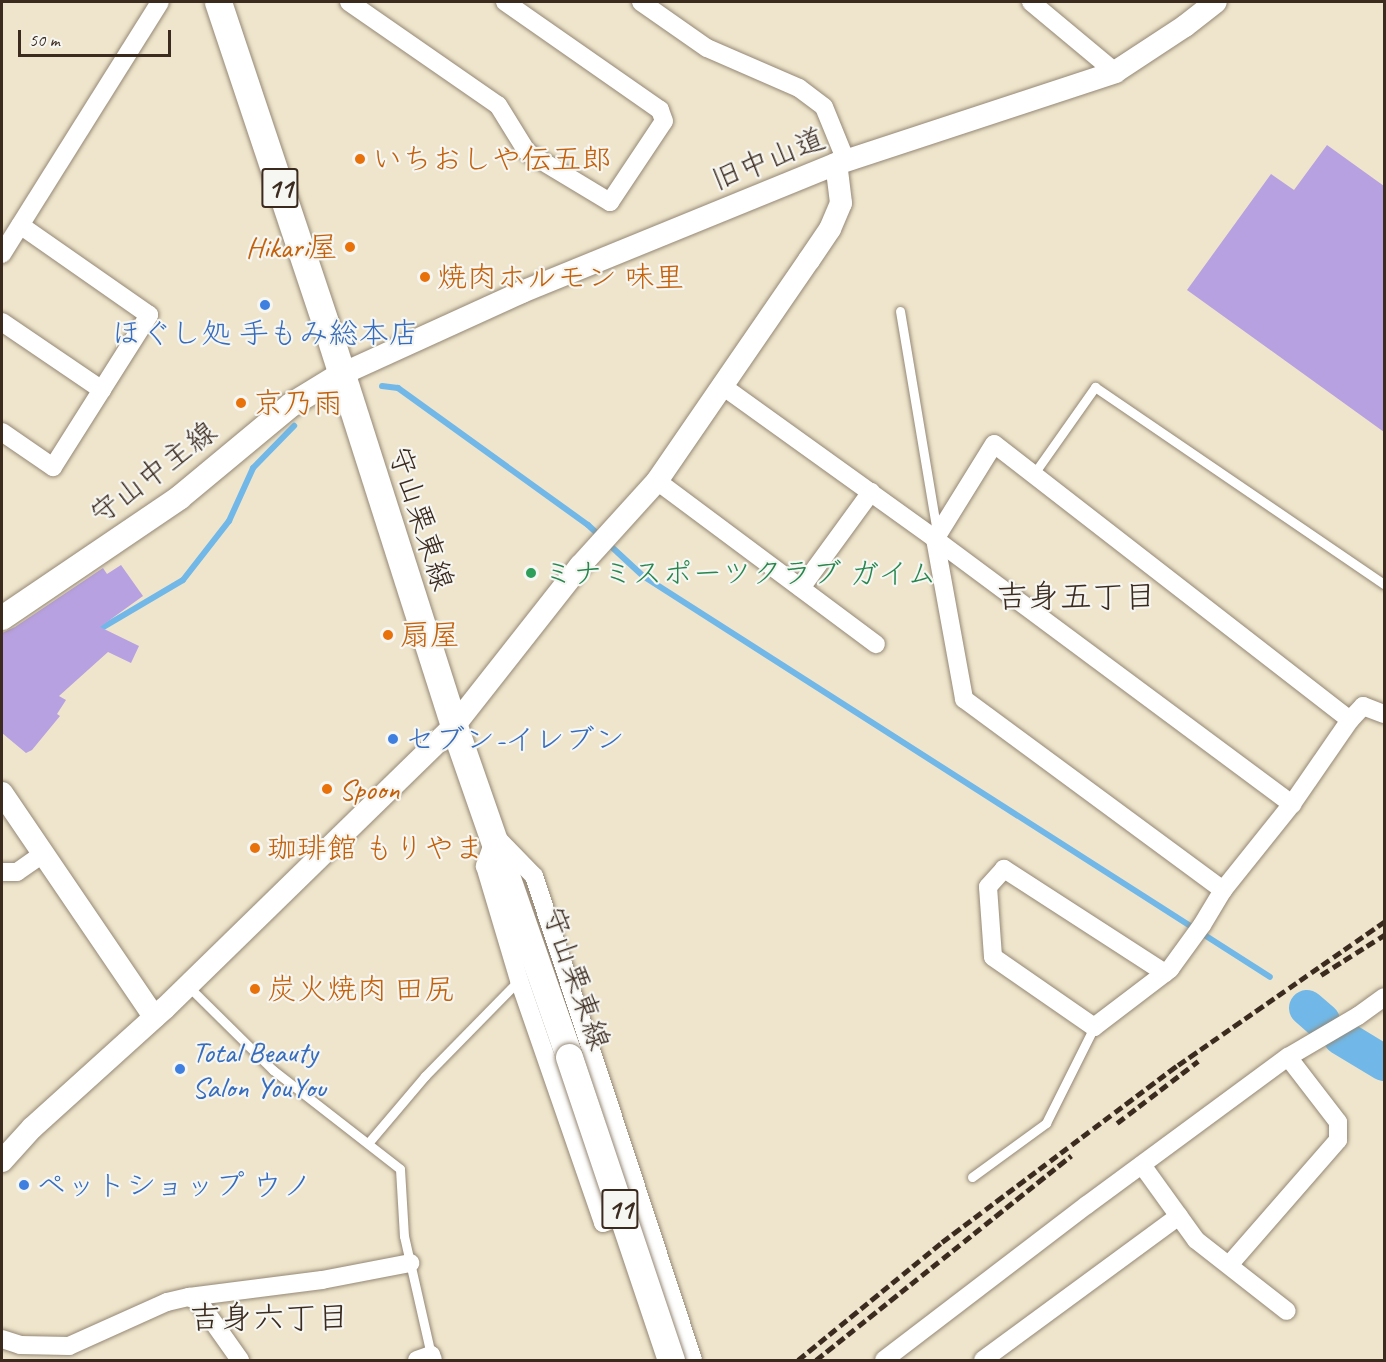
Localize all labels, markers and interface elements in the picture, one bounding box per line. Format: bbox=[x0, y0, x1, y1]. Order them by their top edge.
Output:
scale bar bbox=[21, 18, 174, 56]
text: 50 m bbox=[29, 29, 60, 51]
street label: 旧中山道 bbox=[706, 120, 830, 198]
place label: いちおしや伝五郎 bbox=[372, 141, 612, 177]
marker: いちおしや伝五郎 bbox=[353, 152, 367, 166]
road number: 11 bbox=[260, 163, 300, 213]
place label: Hikari屋 bbox=[246, 229, 338, 265]
marker: Hikari屋 bbox=[343, 240, 357, 254]
place label: 焼肉ホルモン 味里 bbox=[437, 259, 684, 295]
marker: 焼肉ホルモン 味里 bbox=[418, 270, 432, 284]
marker: ほぐし処 手もみ総本店 bbox=[258, 298, 272, 312]
place label: ほぐし処 手もみ総本店 bbox=[111, 315, 419, 351]
place label: 京乃雨 bbox=[253, 385, 343, 421]
marker: 京乃雨 bbox=[234, 396, 248, 410]
street label: 守山中主線 bbox=[82, 413, 224, 533]
street label: 守山栗東線 bbox=[381, 441, 461, 595]
place label: ミナミスポーツクラブ ガイム bbox=[543, 555, 940, 591]
marker: ミナミスポーツクラブ ガイム bbox=[524, 566, 538, 580]
district label: 吉身五丁目 bbox=[996, 578, 1156, 616]
place label: 扇屋 bbox=[400, 617, 460, 653]
marker: 扇屋 bbox=[381, 628, 395, 642]
place label: セブン-イレブン bbox=[405, 721, 625, 757]
marker: セブン-イレブン bbox=[386, 732, 400, 746]
place label: Spoon bbox=[339, 771, 400, 807]
marker: Spoon bbox=[320, 782, 334, 796]
place label: 珈琲館 もりやま bbox=[267, 830, 484, 866]
marker: 珈琲館 もりやま bbox=[248, 841, 262, 855]
street label: 守山栗東線 bbox=[535, 901, 617, 1055]
place label: 炭火焼肉 田尻 bbox=[267, 971, 454, 1007]
marker: 炭火焼肉 田尻 bbox=[248, 982, 262, 996]
place label: Total Beauty Salon YouYou bbox=[192, 1034, 326, 1104]
marker: Total Beauty Salon YouYou bbox=[173, 1062, 187, 1076]
place label: ペットショップ ウノ bbox=[36, 1167, 313, 1203]
marker: ペットショップ ウノ bbox=[17, 1178, 31, 1192]
road number: 11 bbox=[600, 1184, 640, 1234]
district label: 吉身六丁目 bbox=[189, 1299, 349, 1337]

